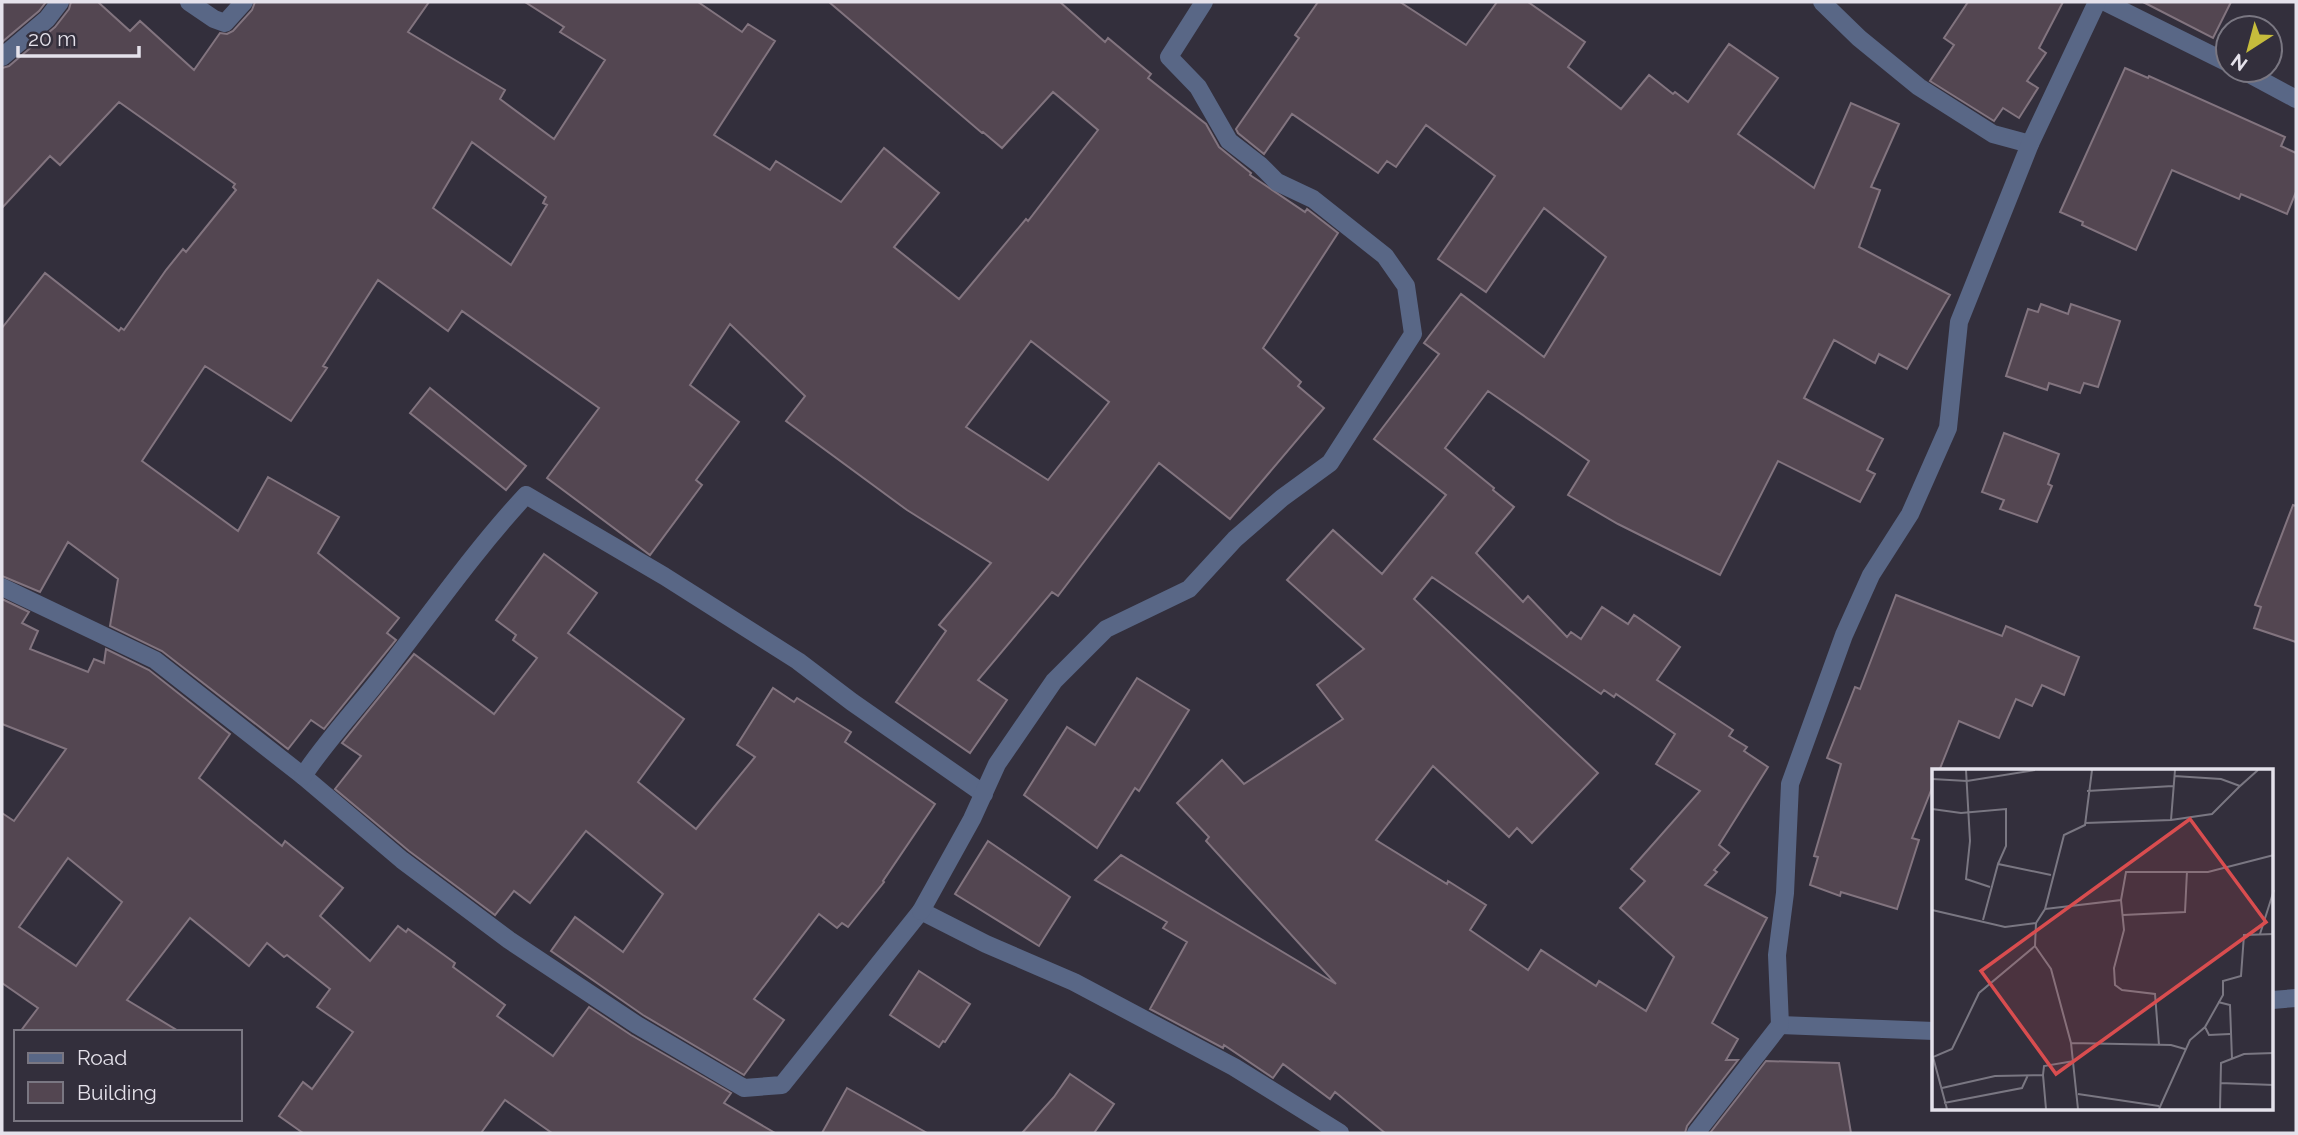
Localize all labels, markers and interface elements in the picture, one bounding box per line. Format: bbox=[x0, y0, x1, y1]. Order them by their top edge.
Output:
scale bar bbox=[18, 14, 138, 58]
north arrow bbox=[2214, 14, 2284, 84]
text: 20 m bbox=[28, 26, 76, 51]
text: N bbox=[2227, 50, 2251, 76]
inset map bbox=[1932, 769, 2274, 1110]
legend bbox=[14, 1030, 242, 1121]
text: Road bbox=[77, 1045, 127, 1070]
text: Building bbox=[77, 1080, 157, 1105]

